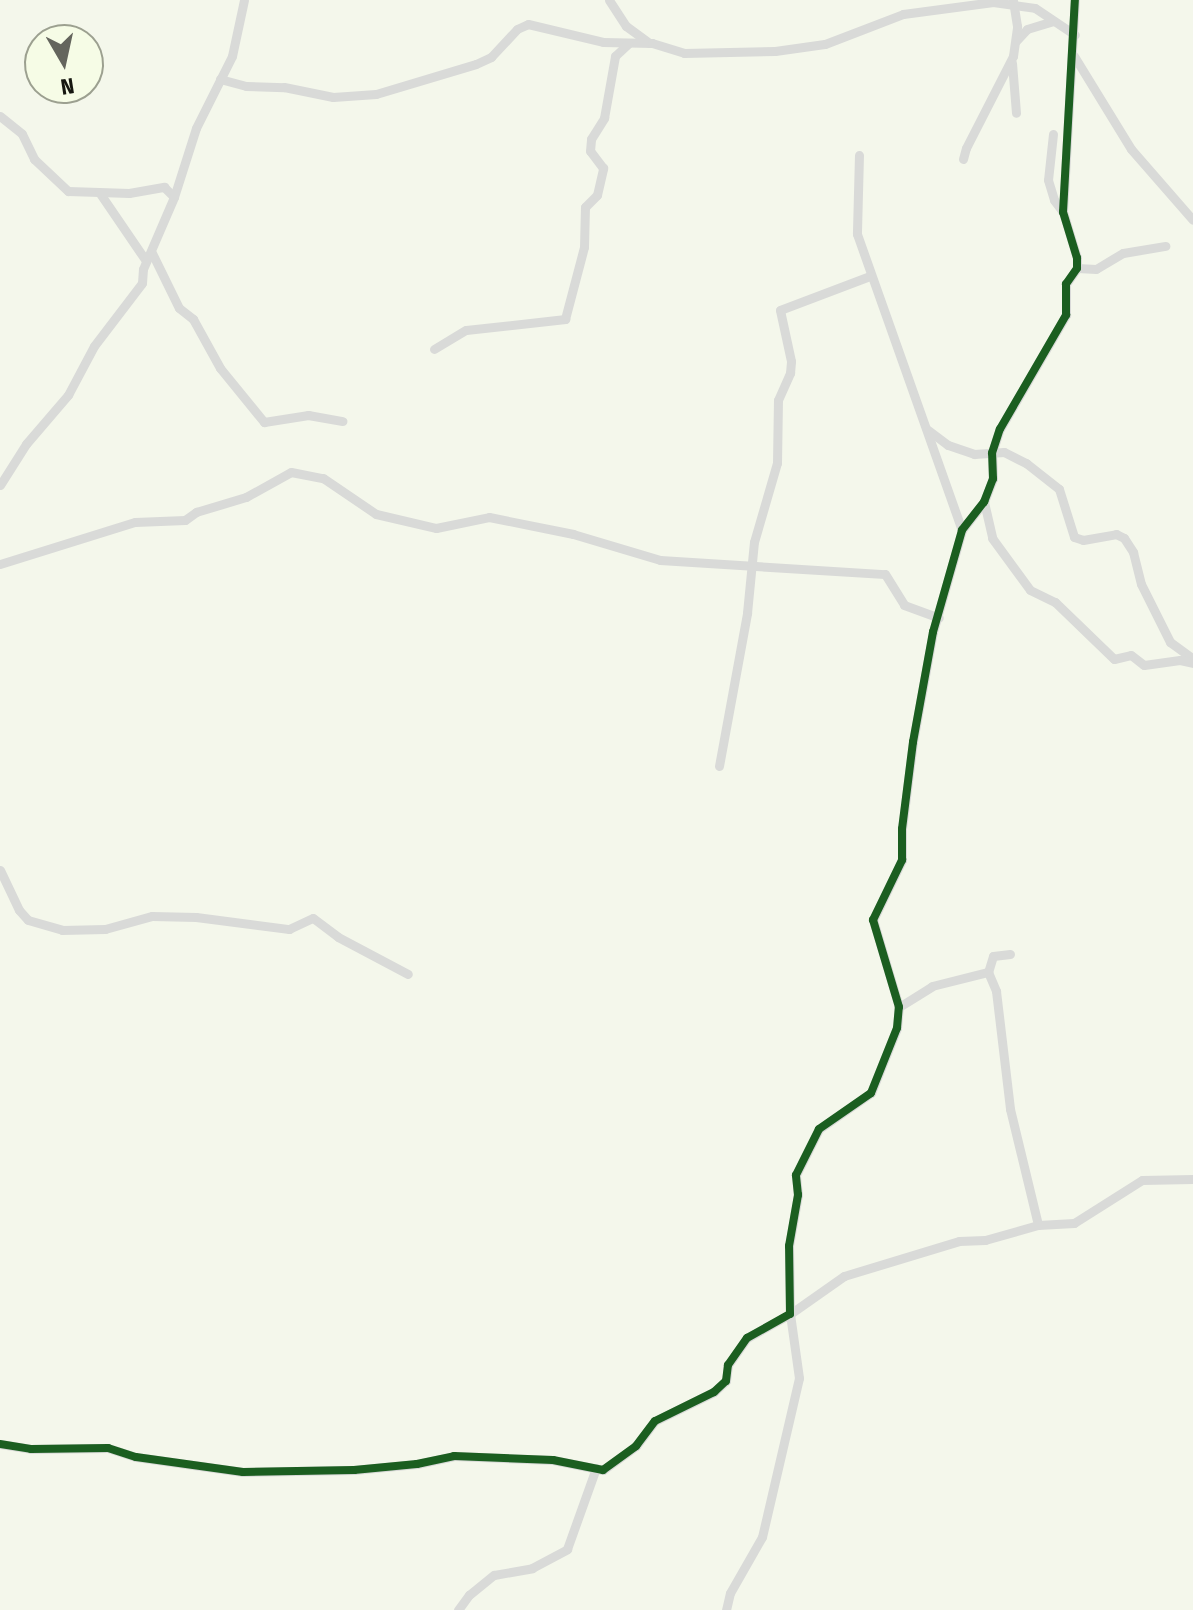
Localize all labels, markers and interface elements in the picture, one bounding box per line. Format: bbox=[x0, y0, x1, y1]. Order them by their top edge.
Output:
north arrow bbox=[24, 24, 104, 104]
text: N bbox=[59, 72, 76, 101]

